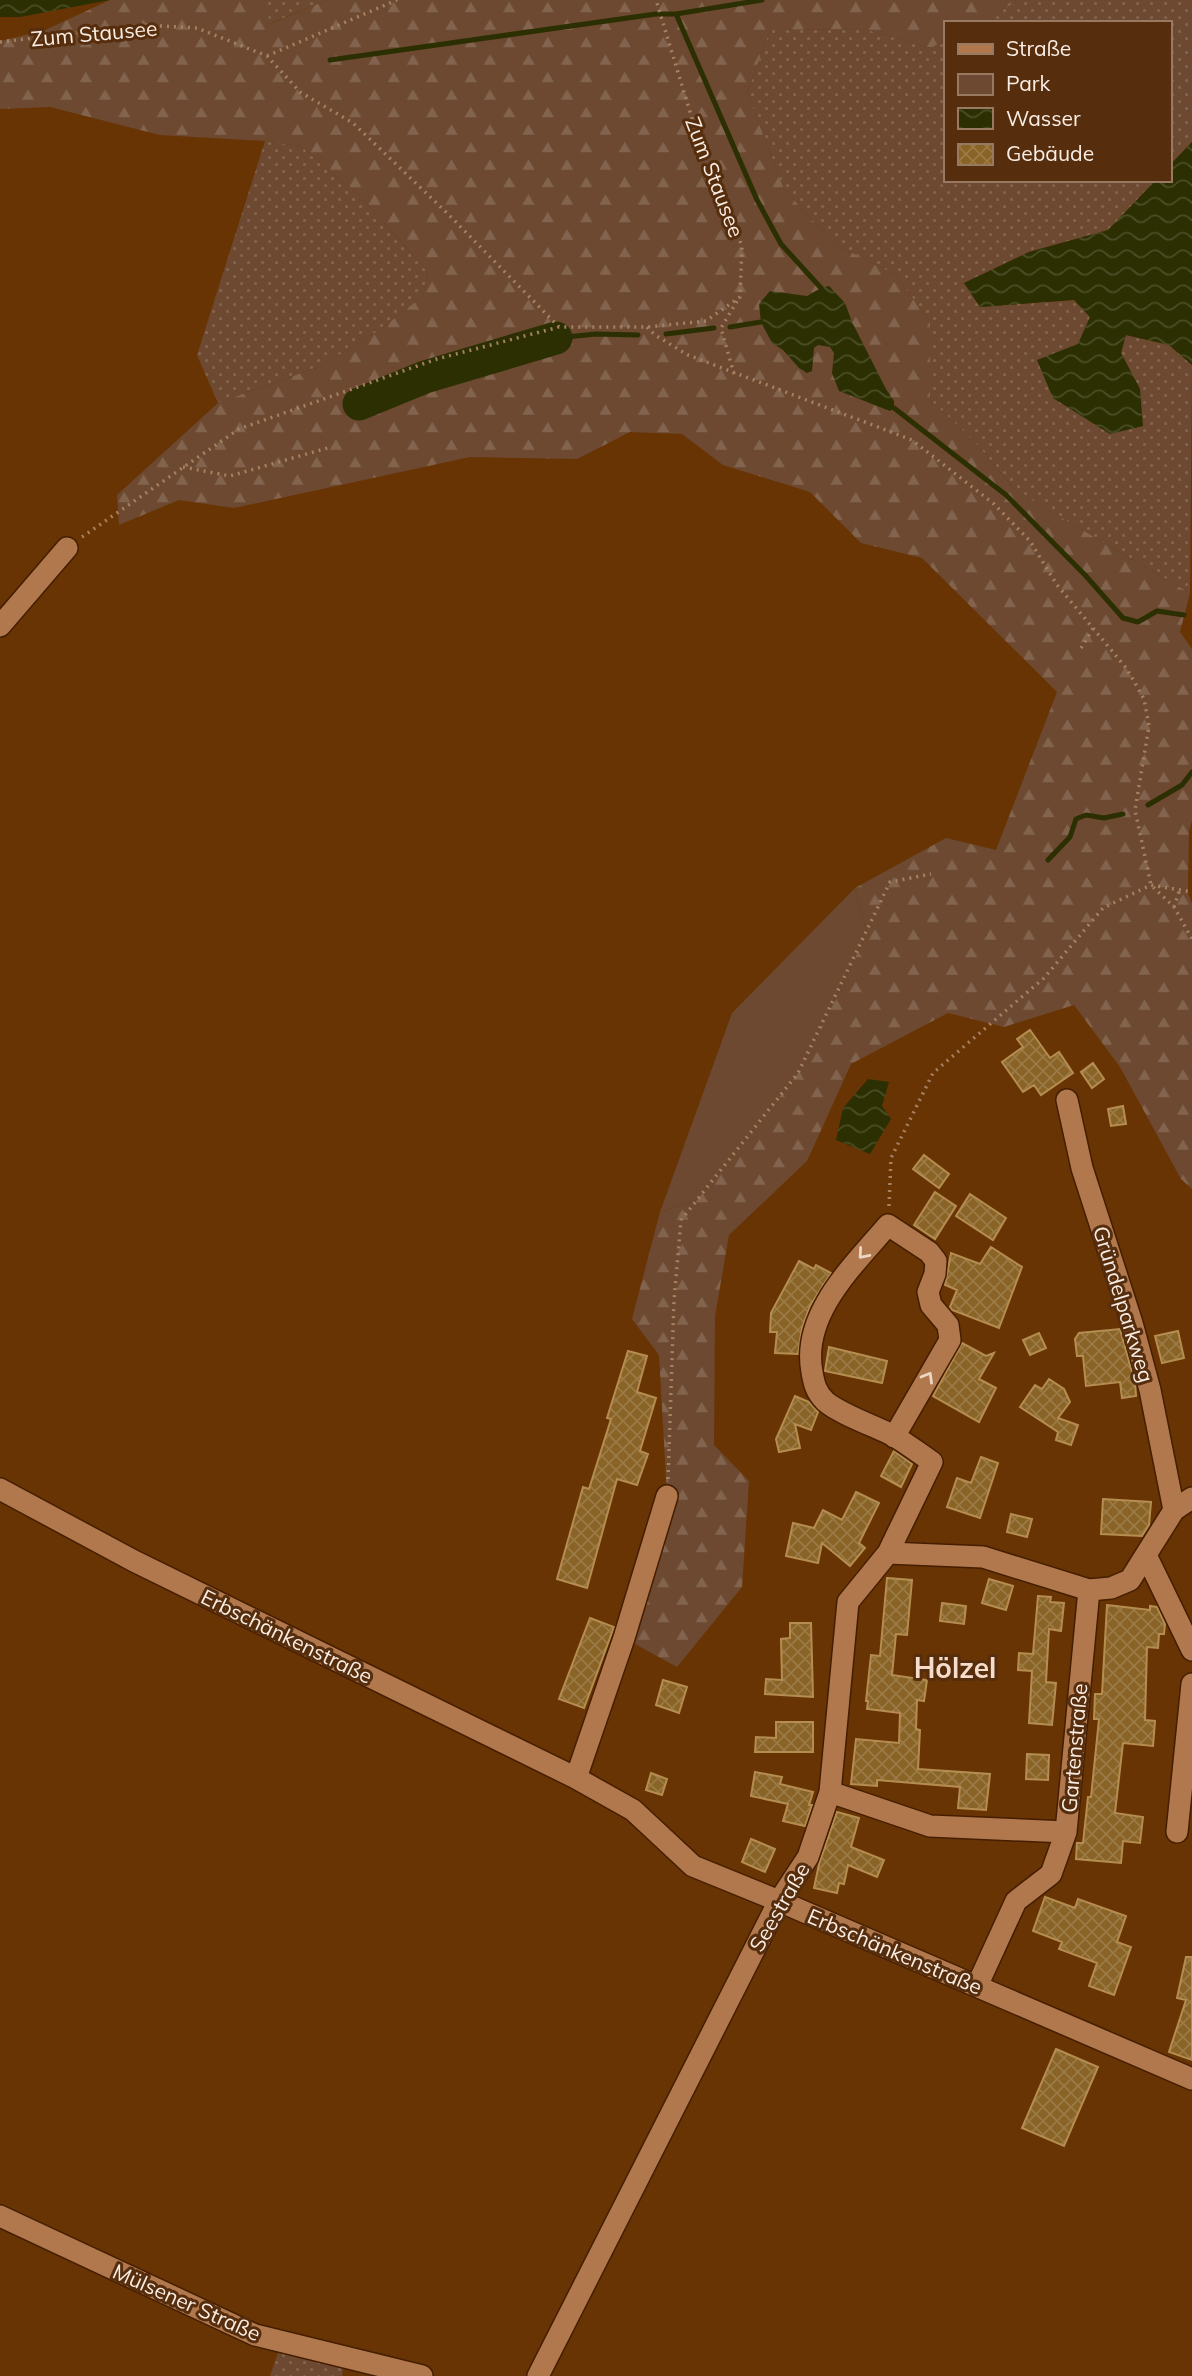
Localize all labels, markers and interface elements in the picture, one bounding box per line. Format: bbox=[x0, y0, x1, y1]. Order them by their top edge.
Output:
street label: Zum Stausee bbox=[30, 15, 158, 51]
legend bbox=[944, 21, 1171, 182]
text: Straße bbox=[1006, 35, 1071, 61]
text: Park bbox=[1006, 70, 1050, 96]
text: Wasser bbox=[1006, 105, 1081, 131]
street label: Zum Stausee bbox=[680, 113, 750, 241]
text: Gebäude bbox=[1006, 140, 1094, 166]
street label: Gründelparkweg bbox=[1088, 1223, 1160, 1385]
one-way arrow bbox=[859, 1246, 871, 1259]
one-way arrow bbox=[920, 1372, 933, 1385]
street label: Erbschänkenstraße bbox=[197, 1583, 377, 1689]
district label: Hölzel bbox=[914, 1650, 996, 1685]
street label: Gartenstraße bbox=[1055, 1682, 1093, 1814]
street label: Seestraße bbox=[743, 1858, 815, 1956]
street label: Erbschänkenstraße bbox=[804, 1902, 986, 2000]
street label: Mülsener Straße bbox=[109, 2258, 265, 2346]

